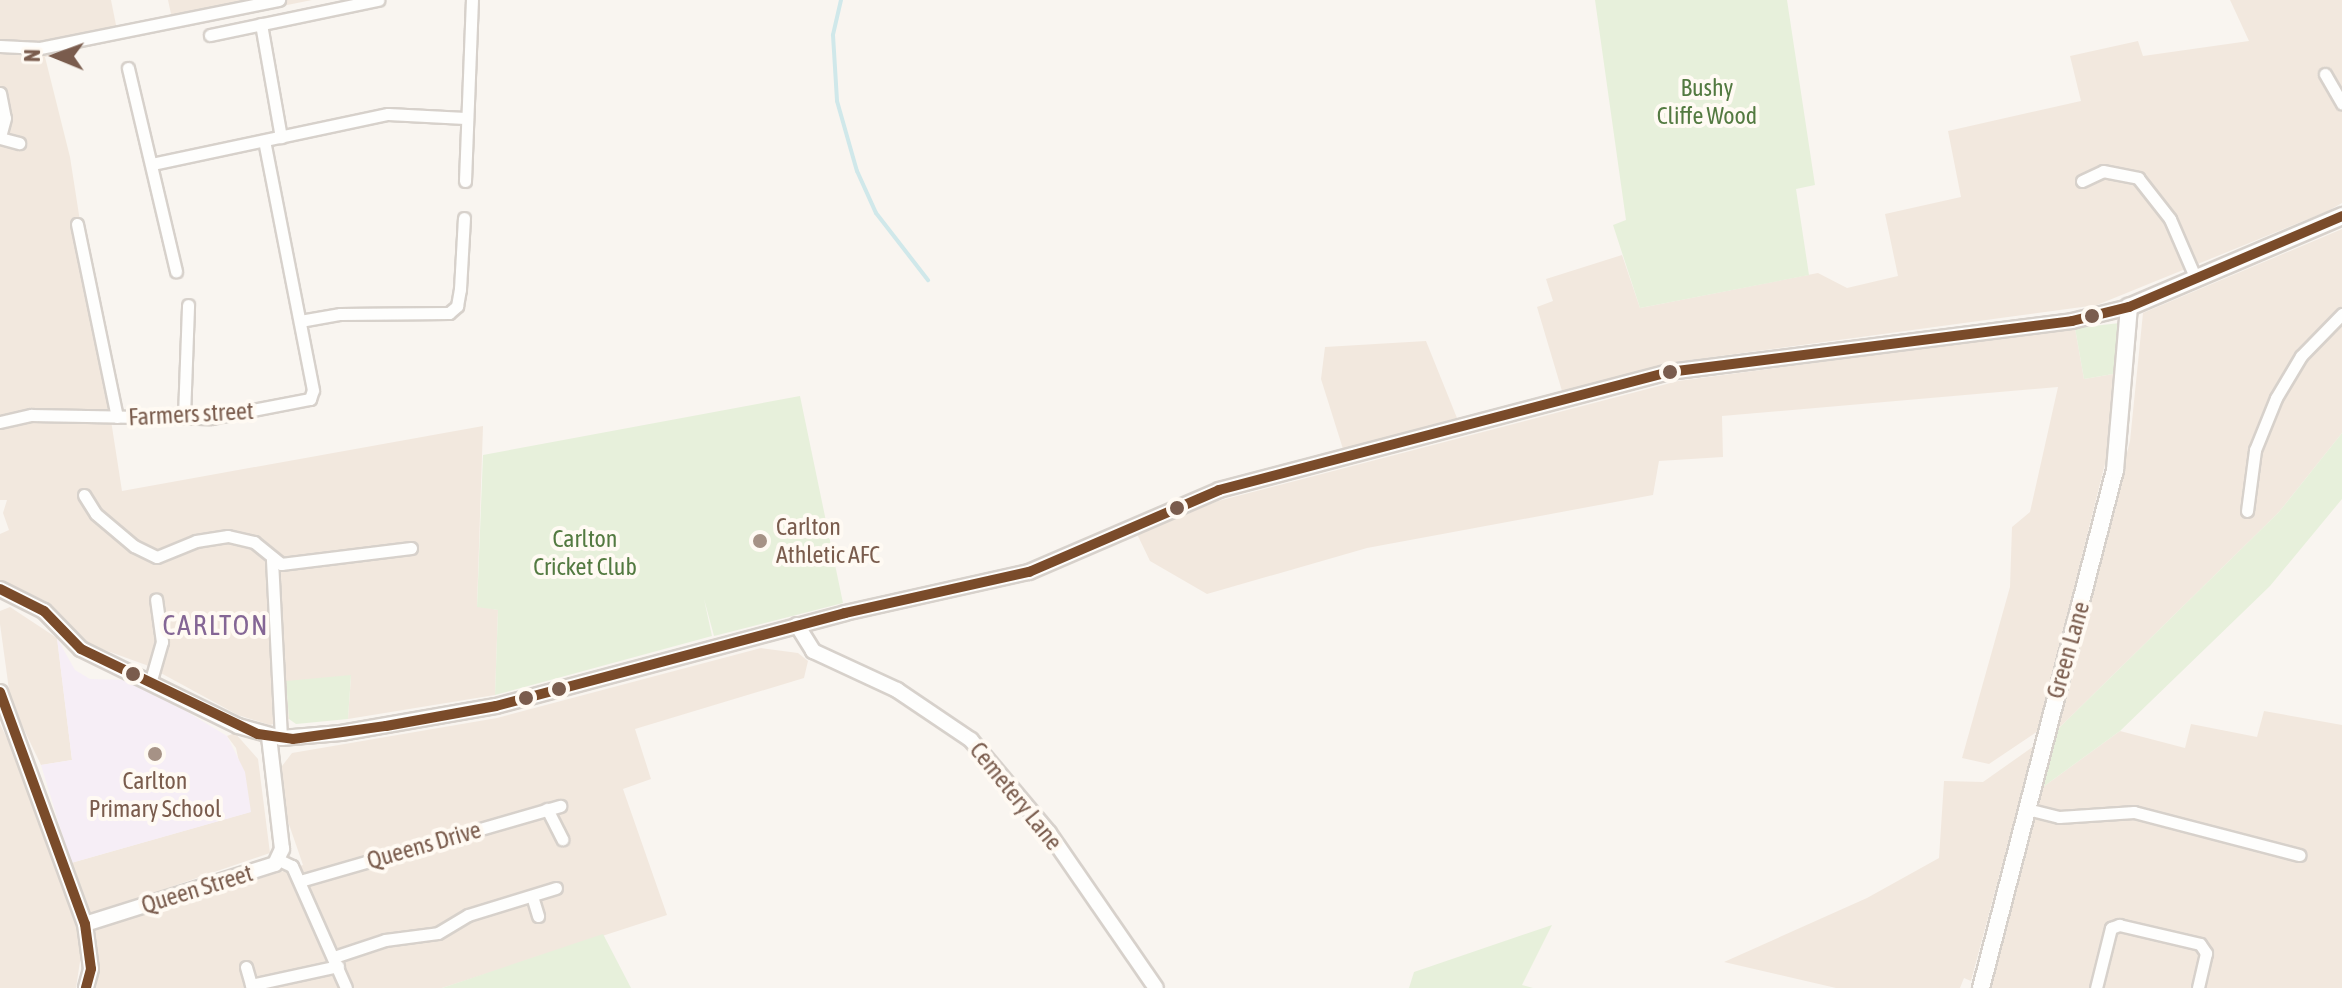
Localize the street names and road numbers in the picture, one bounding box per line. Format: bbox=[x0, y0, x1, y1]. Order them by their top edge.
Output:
street label: Farmers street bbox=[128, 396, 254, 432]
street label: Green Lane bbox=[2040, 598, 2096, 702]
street label: Cemetery Lane bbox=[964, 736, 1068, 856]
street label: Queens Drive bbox=[364, 815, 484, 875]
street label: Queen Street bbox=[138, 858, 256, 920]

